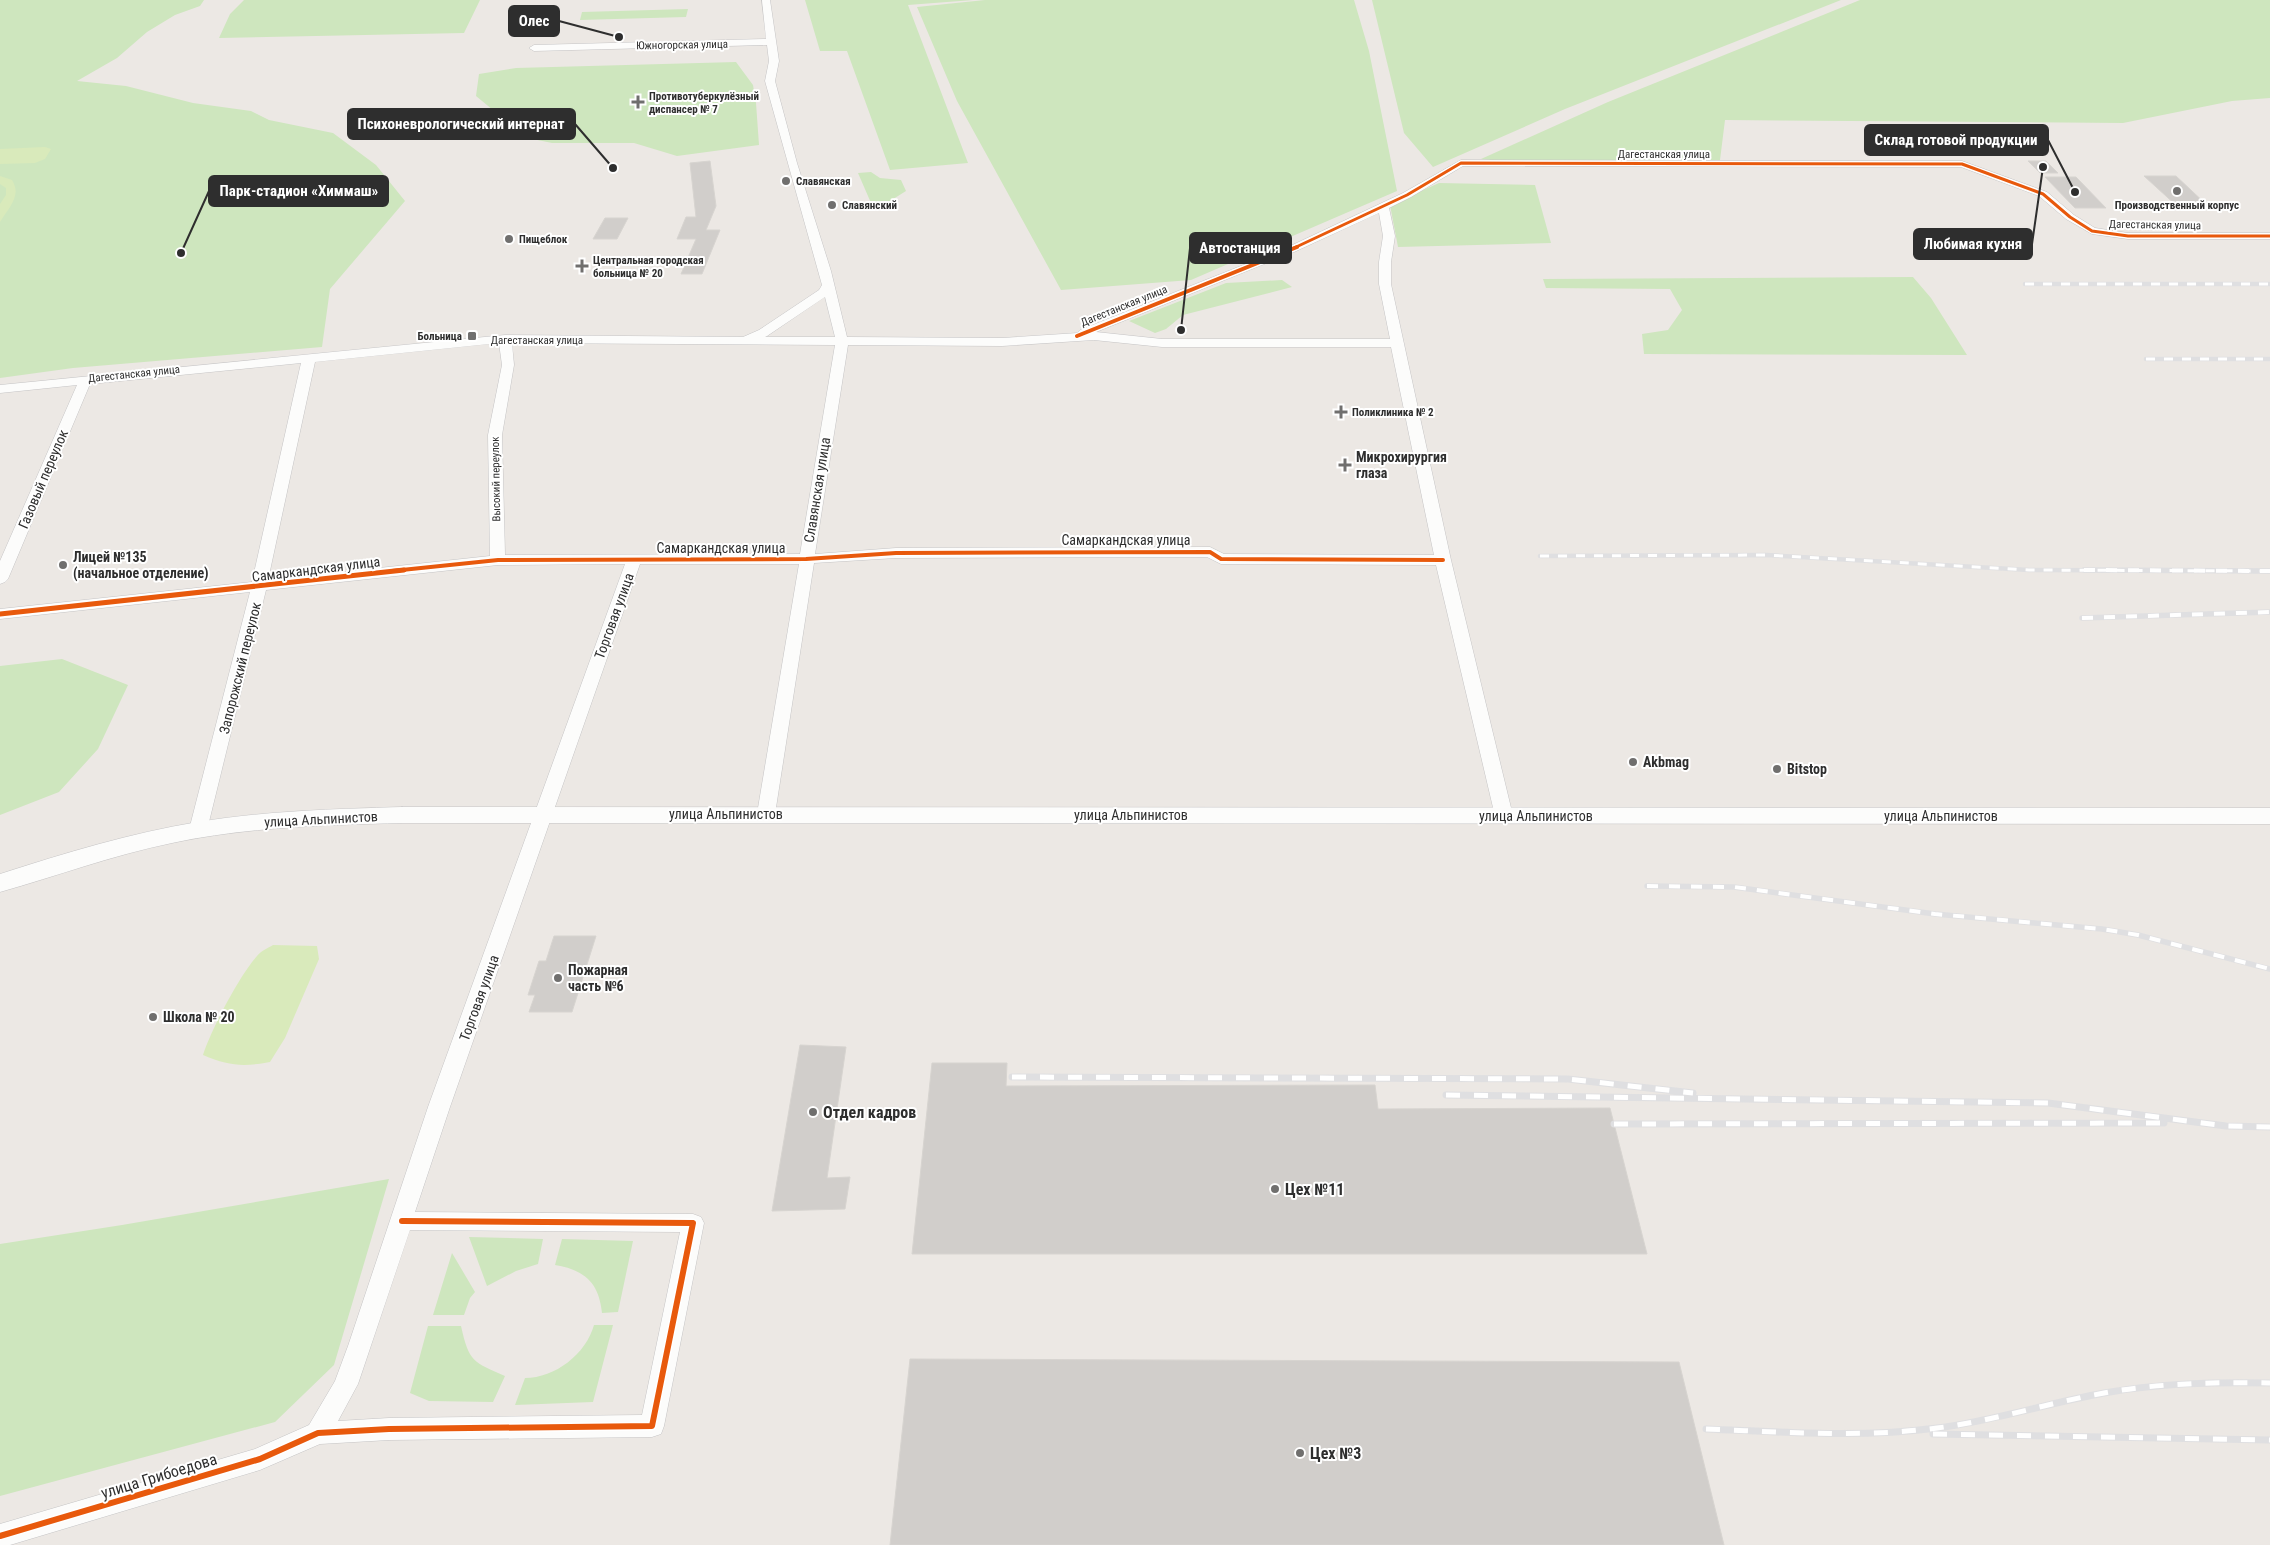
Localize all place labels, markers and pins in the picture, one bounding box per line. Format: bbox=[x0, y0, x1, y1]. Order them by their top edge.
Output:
callout: Олес bbox=[509, 6, 559, 36]
place label: Противотуберкулёзный диспансер № 7 bbox=[649, 90, 759, 116]
marker: Противотуберкулёзный диспансер № 7 bbox=[631, 95, 645, 109]
callout: Психоневрологический интернат bbox=[348, 109, 575, 139]
callout: Склад готовой продукции bbox=[1865, 125, 2048, 155]
marker: Славянская bbox=[780, 175, 792, 187]
place label: Славянская bbox=[796, 175, 851, 188]
callout: Парк-стадион «Химмаш» bbox=[209, 176, 388, 206]
marker: Производственный корпус bbox=[2171, 185, 2183, 197]
marker: Славянский bbox=[826, 199, 838, 211]
place label: Славянский bbox=[842, 199, 897, 212]
place label: Производственный корпус bbox=[2115, 199, 2239, 212]
callout: Любимая кухня bbox=[1914, 229, 2032, 259]
marker: Пищеблок bbox=[503, 233, 515, 245]
place label: Пищеблок bbox=[519, 233, 568, 246]
callout: Автостанция bbox=[1190, 233, 1291, 263]
place label: Центральная городская больница № 20 bbox=[593, 254, 704, 280]
marker: Центральная городская больница № 20 bbox=[575, 259, 589, 273]
place label: Больница bbox=[418, 330, 462, 343]
marker: Больница bbox=[466, 330, 478, 342]
marker: Поликлиника № 2 bbox=[1334, 405, 1348, 419]
place label: Поликлиника № 2 bbox=[1352, 406, 1434, 419]
place label: Микрохирургия глаза bbox=[1356, 449, 1447, 481]
marker: Микрохирургия глаза bbox=[1338, 458, 1352, 472]
place label: Лицей №135 (начальное отделение) bbox=[73, 549, 209, 582]
marker: Лицей №135 (начальное отделение) bbox=[57, 559, 69, 571]
place label: Akbmag bbox=[1643, 754, 1689, 770]
marker: Akbmag bbox=[1627, 756, 1639, 768]
place label: Bitstop bbox=[1787, 761, 1827, 777]
marker: Bitstop bbox=[1771, 763, 1783, 775]
place label: Пожарная часть №6 bbox=[568, 962, 628, 994]
marker: Пожарная часть №6 bbox=[552, 972, 564, 984]
place label: Школа № 20 bbox=[163, 1009, 235, 1025]
marker: Школа № 20 bbox=[147, 1011, 159, 1023]
place label: Отдел кадров bbox=[823, 1103, 916, 1122]
marker: Отдел кадров bbox=[807, 1106, 819, 1118]
place label: Цех №11 bbox=[1285, 1180, 1344, 1199]
marker: Цех №11 bbox=[1269, 1183, 1281, 1195]
place label: Цех №3 bbox=[1310, 1444, 1361, 1463]
marker: Цех №3 bbox=[1294, 1447, 1306, 1459]

